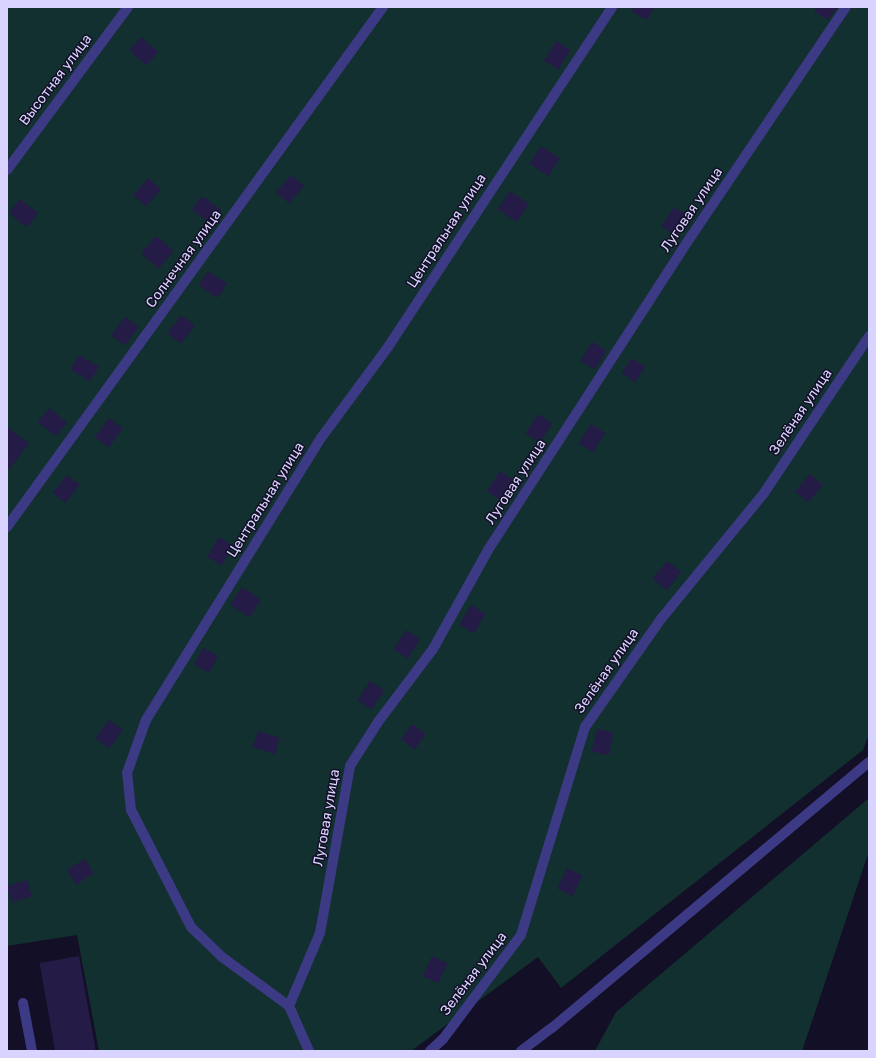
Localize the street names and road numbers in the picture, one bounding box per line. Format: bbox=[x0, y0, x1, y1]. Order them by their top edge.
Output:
street label: Высотная улица bbox=[16, 31, 96, 129]
street label: Луговая улица bbox=[658, 165, 726, 255]
street label: Центральная улица bbox=[404, 171, 490, 291]
street label: Солнечная улица bbox=[143, 207, 225, 311]
street label: Зелёная улица bbox=[766, 366, 836, 458]
street label: Луговая улица bbox=[482, 436, 550, 528]
street label: Центральная улица bbox=[224, 439, 308, 561]
street label: Зелёная улица bbox=[571, 625, 643, 717]
street label: Луговая улица bbox=[310, 768, 344, 868]
street label: Зелёная улица bbox=[437, 929, 511, 1019]

